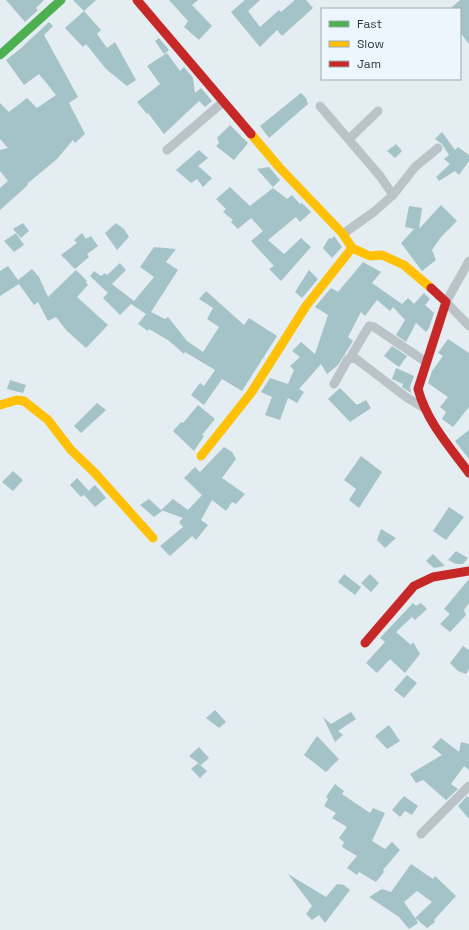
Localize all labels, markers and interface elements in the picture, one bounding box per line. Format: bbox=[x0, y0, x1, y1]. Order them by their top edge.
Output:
legend bbox=[321, 8, 461, 80]
text: Fast bbox=[357, 16, 382, 32]
text: Slow bbox=[357, 36, 384, 52]
text: Jam bbox=[357, 56, 381, 72]

